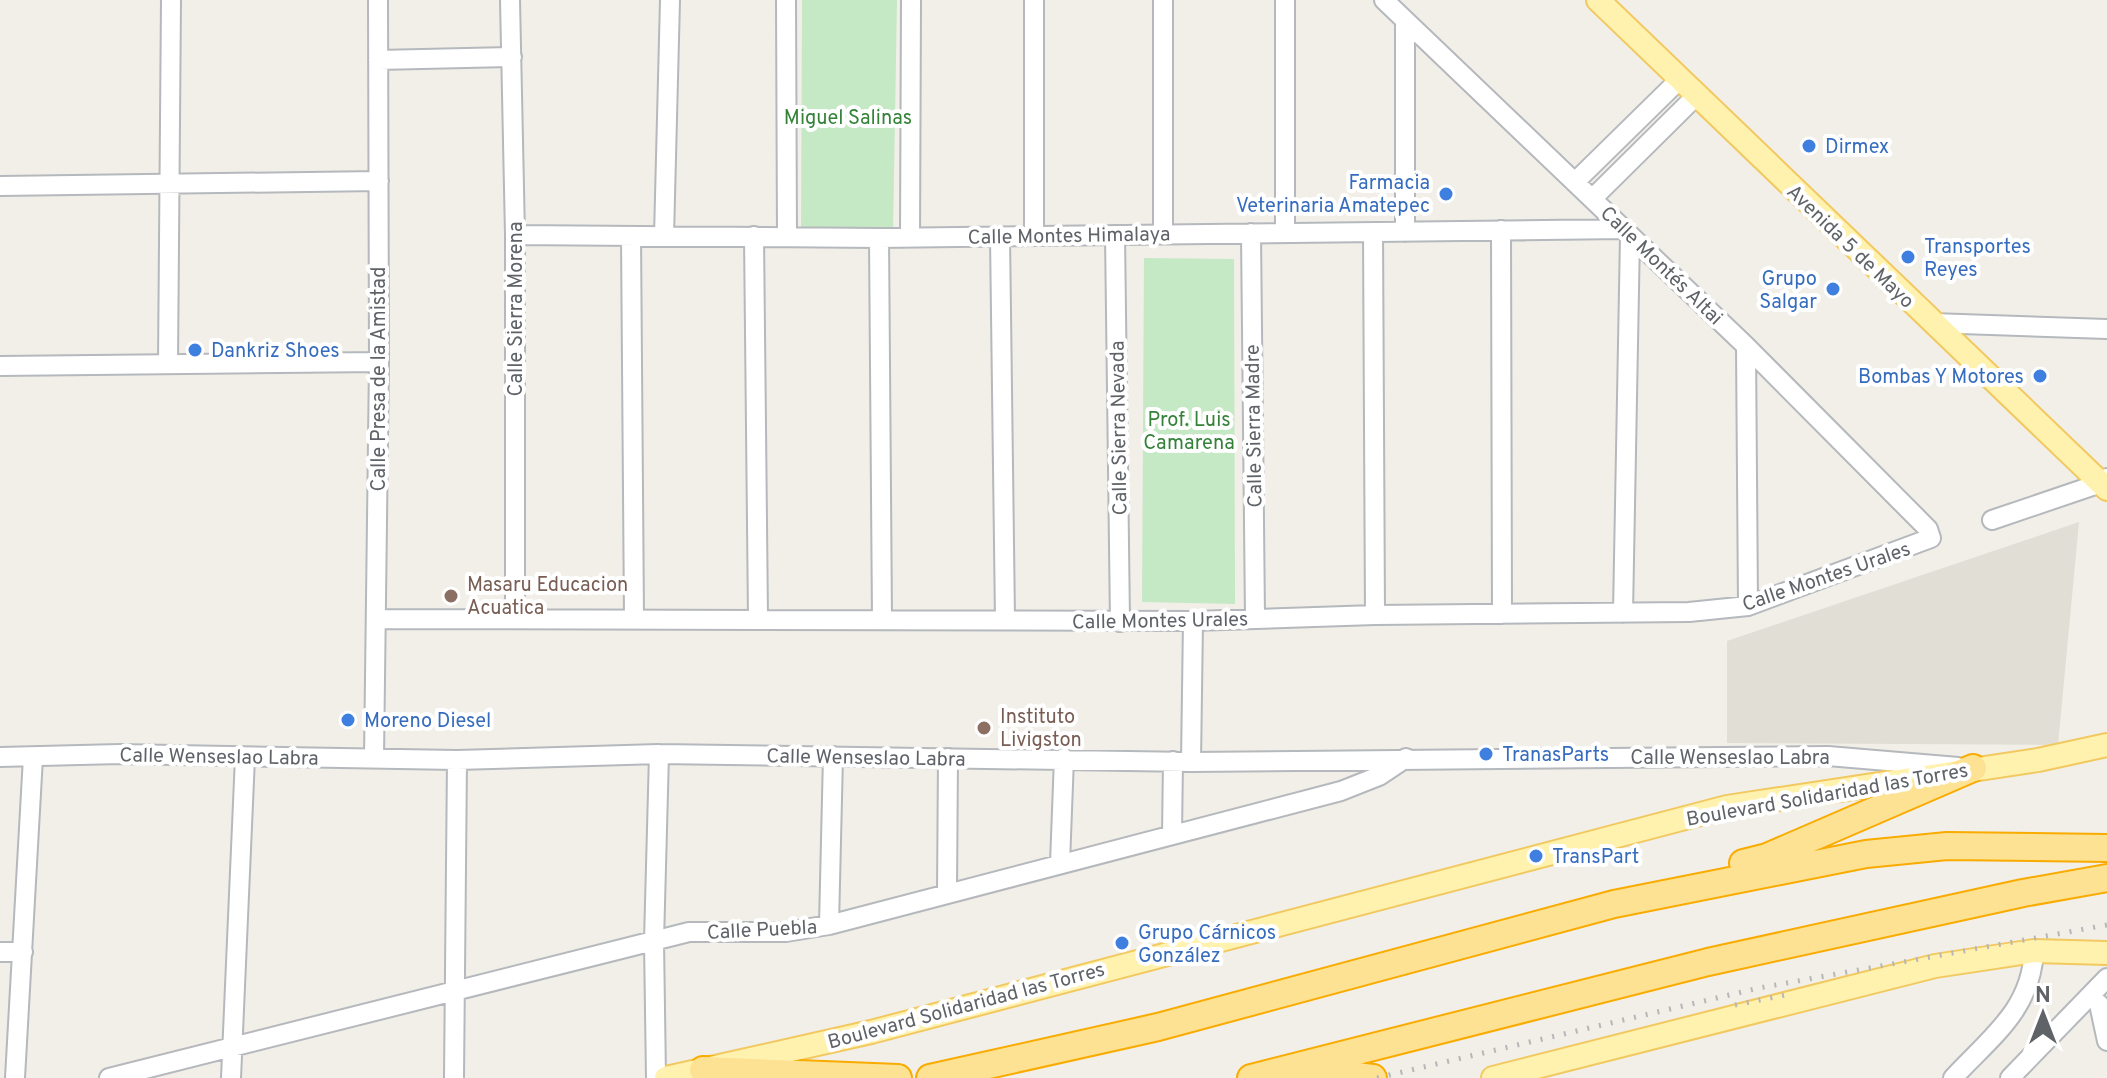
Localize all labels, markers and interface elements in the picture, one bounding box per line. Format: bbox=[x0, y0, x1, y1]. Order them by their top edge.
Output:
park label: Miguel Salinas bbox=[784, 106, 912, 132]
place label: Dirmex bbox=[1825, 135, 1889, 161]
marker: Dirmex bbox=[1800, 137, 1818, 155]
place label: Farmacia Veterinaria Amatepec bbox=[1236, 171, 1430, 220]
street label: Avenida 5 de Mayo bbox=[1780, 180, 1919, 315]
marker: Farmacia Veterinaria Amatepec bbox=[1437, 185, 1455, 203]
street label: Calle Montés Altai bbox=[1594, 201, 1727, 332]
street label: Calle Sierra Morena bbox=[504, 222, 530, 397]
street label: Calle Montes Himalaya bbox=[968, 222, 1171, 252]
place label: Transportes Reyes bbox=[1924, 235, 2031, 284]
marker: Transportes Reyes bbox=[1899, 248, 1917, 266]
street label: Calle Presa de la Amistad bbox=[367, 267, 393, 491]
place label: Grupo Salgar bbox=[1759, 267, 1817, 316]
marker: Grupo Salgar bbox=[1824, 280, 1842, 298]
place label: Dankriz Shoes bbox=[211, 339, 340, 365]
street label: Calle Sierra Nevada bbox=[1105, 340, 1135, 516]
marker: Dankriz Shoes bbox=[186, 341, 204, 359]
street label: Calle Sierra Madre bbox=[1241, 344, 1269, 508]
place label: Bombas Y Motores bbox=[1858, 365, 2024, 391]
marker: Bombas Y Motores bbox=[2031, 367, 2049, 385]
park label: Prof. Luis Camarena bbox=[1143, 408, 1235, 457]
street label: Calle Montes Urales bbox=[1739, 537, 1914, 619]
place label: Masaru Educacion Acuatica bbox=[467, 573, 628, 622]
marker: Masaru Educacion Acuatica bbox=[442, 587, 460, 605]
street label: Calle Montes Urales bbox=[1072, 607, 1248, 637]
place label: Instituto Livigston bbox=[1000, 705, 1082, 754]
place label: Moreno Diesel bbox=[364, 709, 491, 735]
marker: Moreno Diesel bbox=[339, 711, 357, 729]
marker: Instituto Livigston bbox=[975, 719, 993, 737]
street label: Calle Wenseslao Labra bbox=[119, 743, 319, 773]
place label: TranasParts bbox=[1502, 743, 1609, 769]
street label: Calle Wenseslao Labra bbox=[766, 744, 966, 774]
marker: TranasParts bbox=[1477, 745, 1495, 763]
street label: Calle Wenseslao Labra bbox=[1630, 746, 1830, 772]
street label: Boulevard Solidaridad las Torres bbox=[1684, 758, 1970, 834]
place label: TransPart bbox=[1552, 845, 1639, 871]
marker: TransPart bbox=[1527, 847, 1545, 865]
street label: Calle Puebla bbox=[706, 915, 818, 947]
place label: Grupo Cárnicos González bbox=[1138, 921, 1276, 970]
marker: Grupo Cárnicos González bbox=[1113, 934, 1131, 952]
street label: Boulevard Solidaridad las Torres bbox=[825, 957, 1108, 1056]
north arrow bbox=[2003, 974, 2083, 1054]
text: N bbox=[2035, 983, 2051, 1010]

